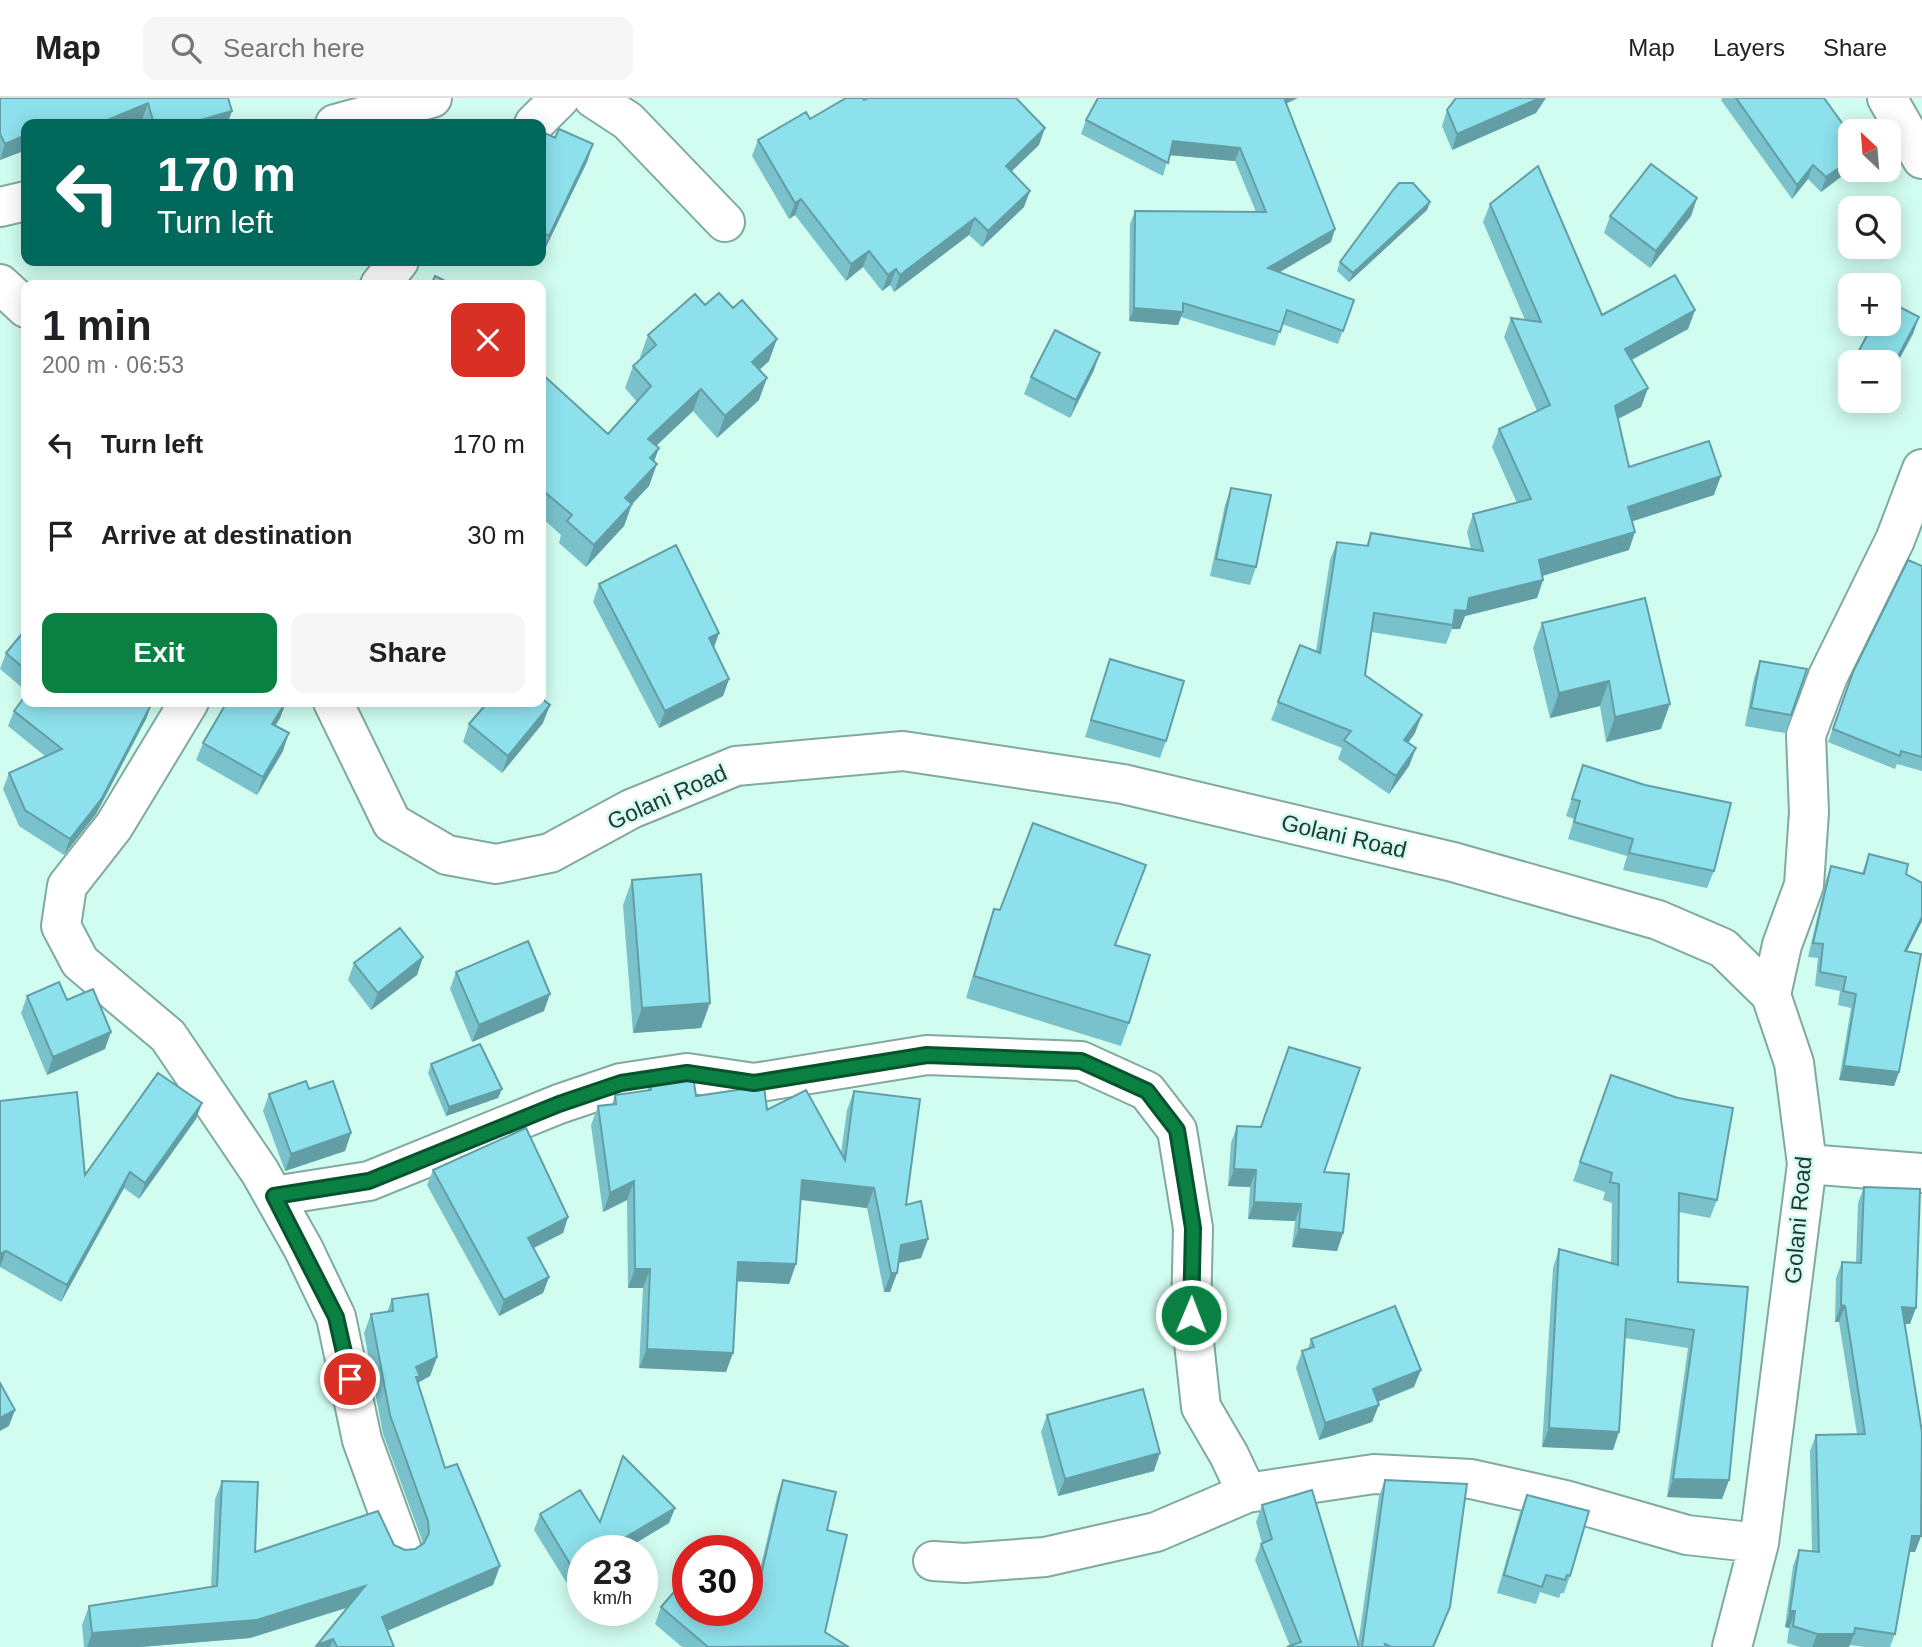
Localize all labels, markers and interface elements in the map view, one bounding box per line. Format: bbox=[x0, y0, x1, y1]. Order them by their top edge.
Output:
search box bbox=[143, 17, 633, 80]
text: Map bbox=[35, 29, 101, 66]
icon: search bbox=[167, 29, 205, 67]
text: Search here bbox=[223, 33, 365, 63]
text: Map bbox=[1628, 34, 1675, 61]
text: Layers bbox=[1713, 34, 1785, 61]
text: Share bbox=[1823, 34, 1887, 61]
north arrow bbox=[1838, 119, 1900, 182]
map controls bbox=[1838, 119, 1901, 413]
icon: left bbox=[42, 147, 133, 238]
text: 170 m bbox=[157, 147, 296, 201]
button: search bbox=[1838, 196, 1901, 259]
text: Turn left bbox=[157, 204, 273, 240]
button: + bbox=[1838, 273, 1901, 336]
text: 1 min bbox=[42, 302, 152, 349]
button: close bbox=[451, 303, 525, 377]
button: − bbox=[1838, 350, 1901, 413]
text: 200 m · 06:53 bbox=[42, 352, 184, 378]
icon: left bbox=[42, 426, 80, 464]
text: Turn left bbox=[101, 429, 203, 459]
text: 170 m bbox=[453, 429, 525, 459]
icon: arrive bbox=[42, 517, 80, 555]
text: Arrive at destination bbox=[101, 520, 352, 550]
text: 30 m bbox=[467, 520, 525, 550]
button: Exit bbox=[42, 613, 277, 693]
button: Share bbox=[291, 613, 525, 693]
street label: Golani Road bbox=[603, 759, 731, 835]
street label: Golani Road bbox=[1279, 809, 1409, 863]
street label: Golani Road bbox=[1779, 1155, 1817, 1285]
position arrow bbox=[1154, 1278, 1228, 1352]
pin bbox=[320, 1349, 380, 1409]
icon: arrive bbox=[331, 1360, 369, 1398]
speed limit sign: 30 bbox=[672, 1535, 763, 1626]
text: 23 bbox=[593, 1552, 632, 1591]
text: km/h bbox=[593, 1588, 632, 1608]

